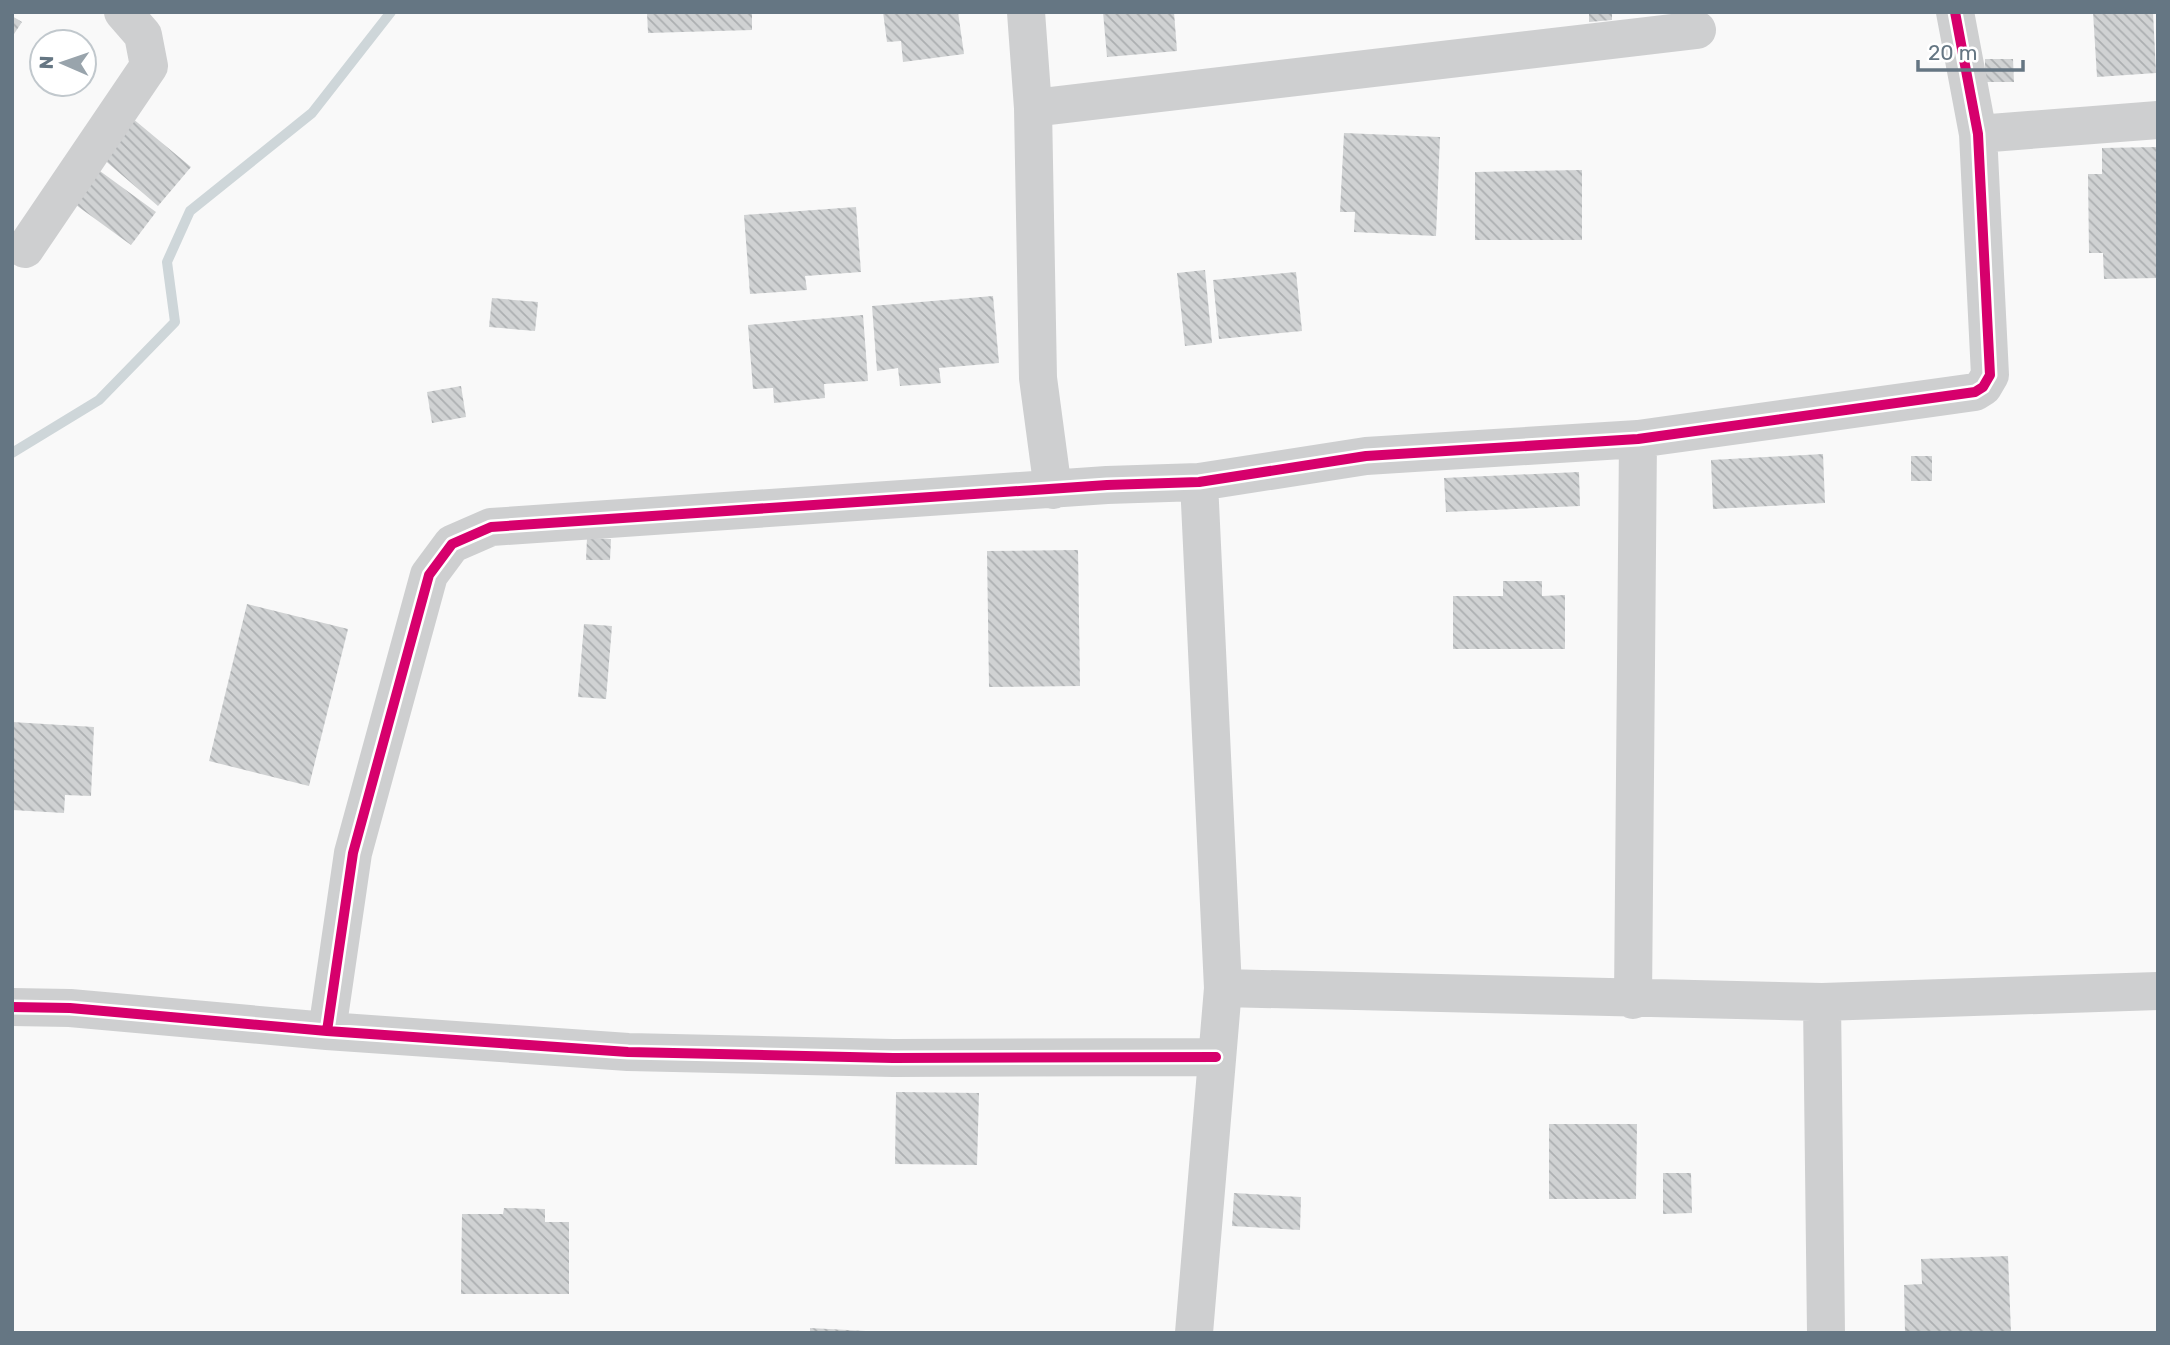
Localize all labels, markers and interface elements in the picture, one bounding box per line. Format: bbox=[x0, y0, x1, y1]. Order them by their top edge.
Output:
north arrow bbox=[28, 28, 98, 98]
scale bar bbox=[1918, 28, 2023, 72]
text: 20 m bbox=[1928, 40, 1977, 65]
text: N bbox=[35, 55, 58, 70]

